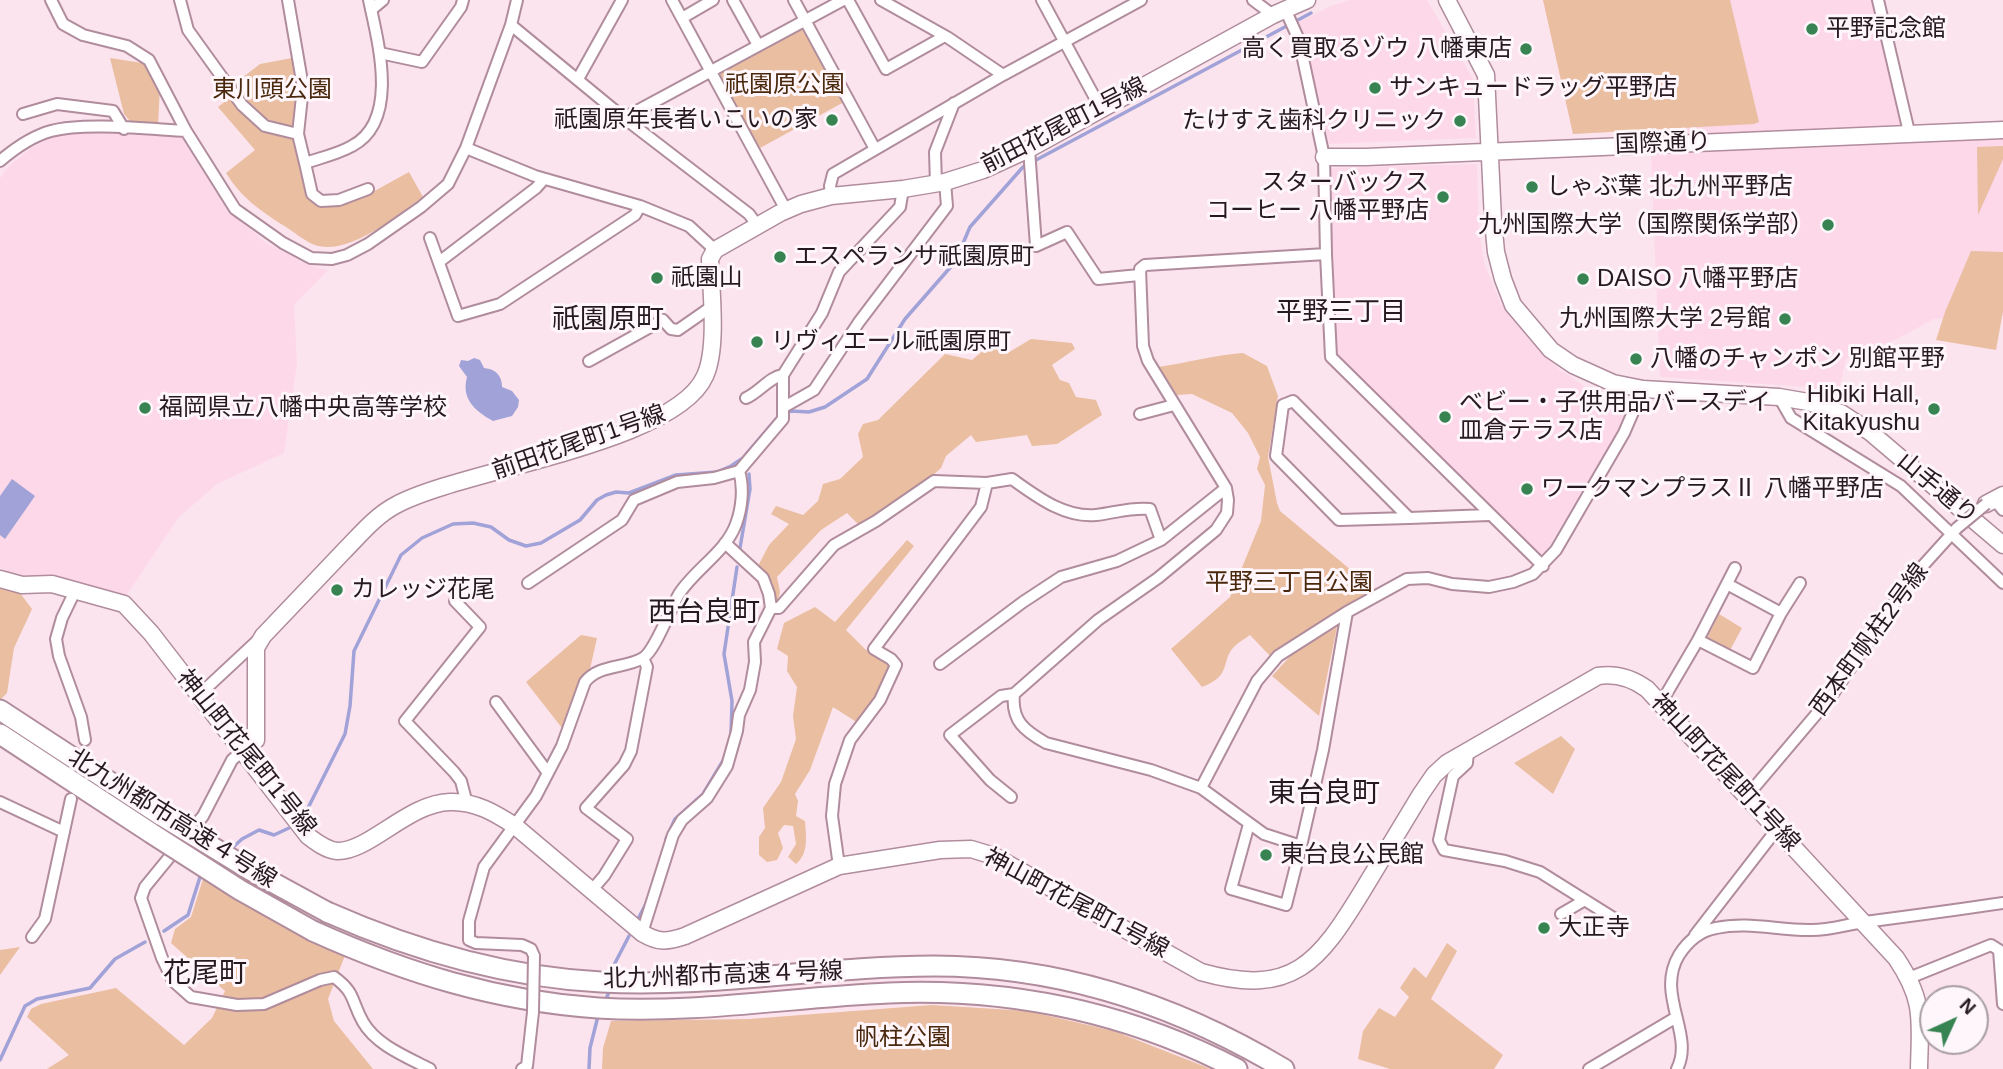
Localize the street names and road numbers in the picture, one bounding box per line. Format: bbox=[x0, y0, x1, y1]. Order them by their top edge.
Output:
street label: 前田花尾町1号線 bbox=[977, 72, 1151, 180]
street label: 国際通り bbox=[1615, 128, 1711, 160]
street label: 前田花尾町1号線 bbox=[489, 400, 669, 486]
street label: 山手通り bbox=[1891, 447, 1983, 531]
street label: 西本町帆柱2号線 bbox=[1805, 558, 1935, 722]
street label: 神山町花尾町1号線 bbox=[170, 664, 322, 842]
street label: 神山町花尾町1号線 bbox=[1644, 688, 1806, 858]
street label: 北九州都市高速４号線 bbox=[63, 743, 281, 895]
street label: 神山町花尾町1号線 bbox=[979, 843, 1173, 965]
street label: 北九州都市高速４号線 bbox=[603, 957, 843, 995]

